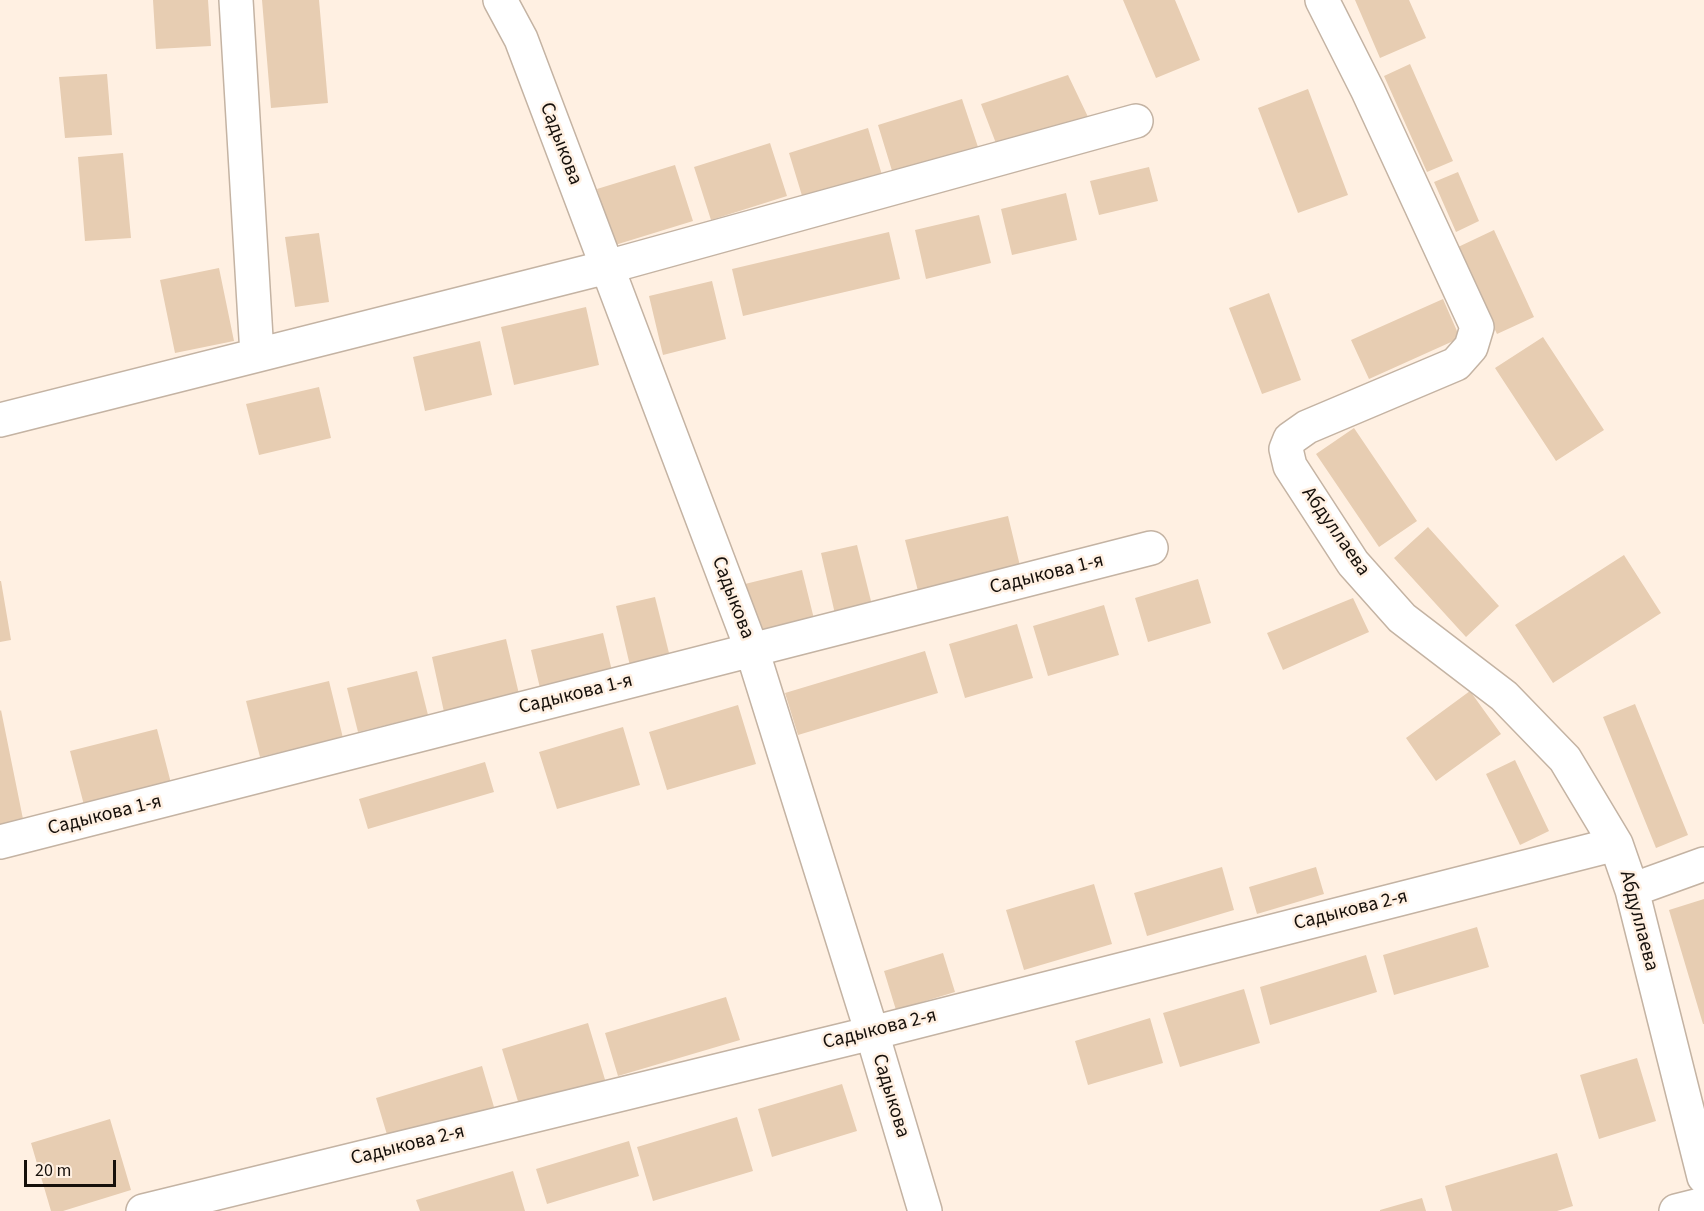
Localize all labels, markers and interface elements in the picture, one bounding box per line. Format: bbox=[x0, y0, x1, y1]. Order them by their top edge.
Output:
street label: Садыкова bbox=[533, 99, 587, 189]
street label: Абдуллаева bbox=[1296, 483, 1374, 581]
street label: Садыкова 1-я bbox=[988, 549, 1106, 601]
street label: Садыкова bbox=[705, 553, 759, 643]
street label: Садыкова 1-я bbox=[517, 669, 635, 721]
street label: Садыкова 1-я bbox=[46, 790, 164, 842]
street label: Абдуллаева bbox=[1613, 868, 1663, 974]
street label: Садыкова 2-я bbox=[1292, 885, 1410, 937]
street label: Садыкова 2-я bbox=[821, 1004, 939, 1056]
street label: Садыкова bbox=[866, 1051, 914, 1141]
street label: Садыкова 2-я bbox=[349, 1120, 467, 1172]
scale bar bbox=[27, 1148, 118, 1186]
text: 20 m bbox=[35, 1158, 71, 1183]

